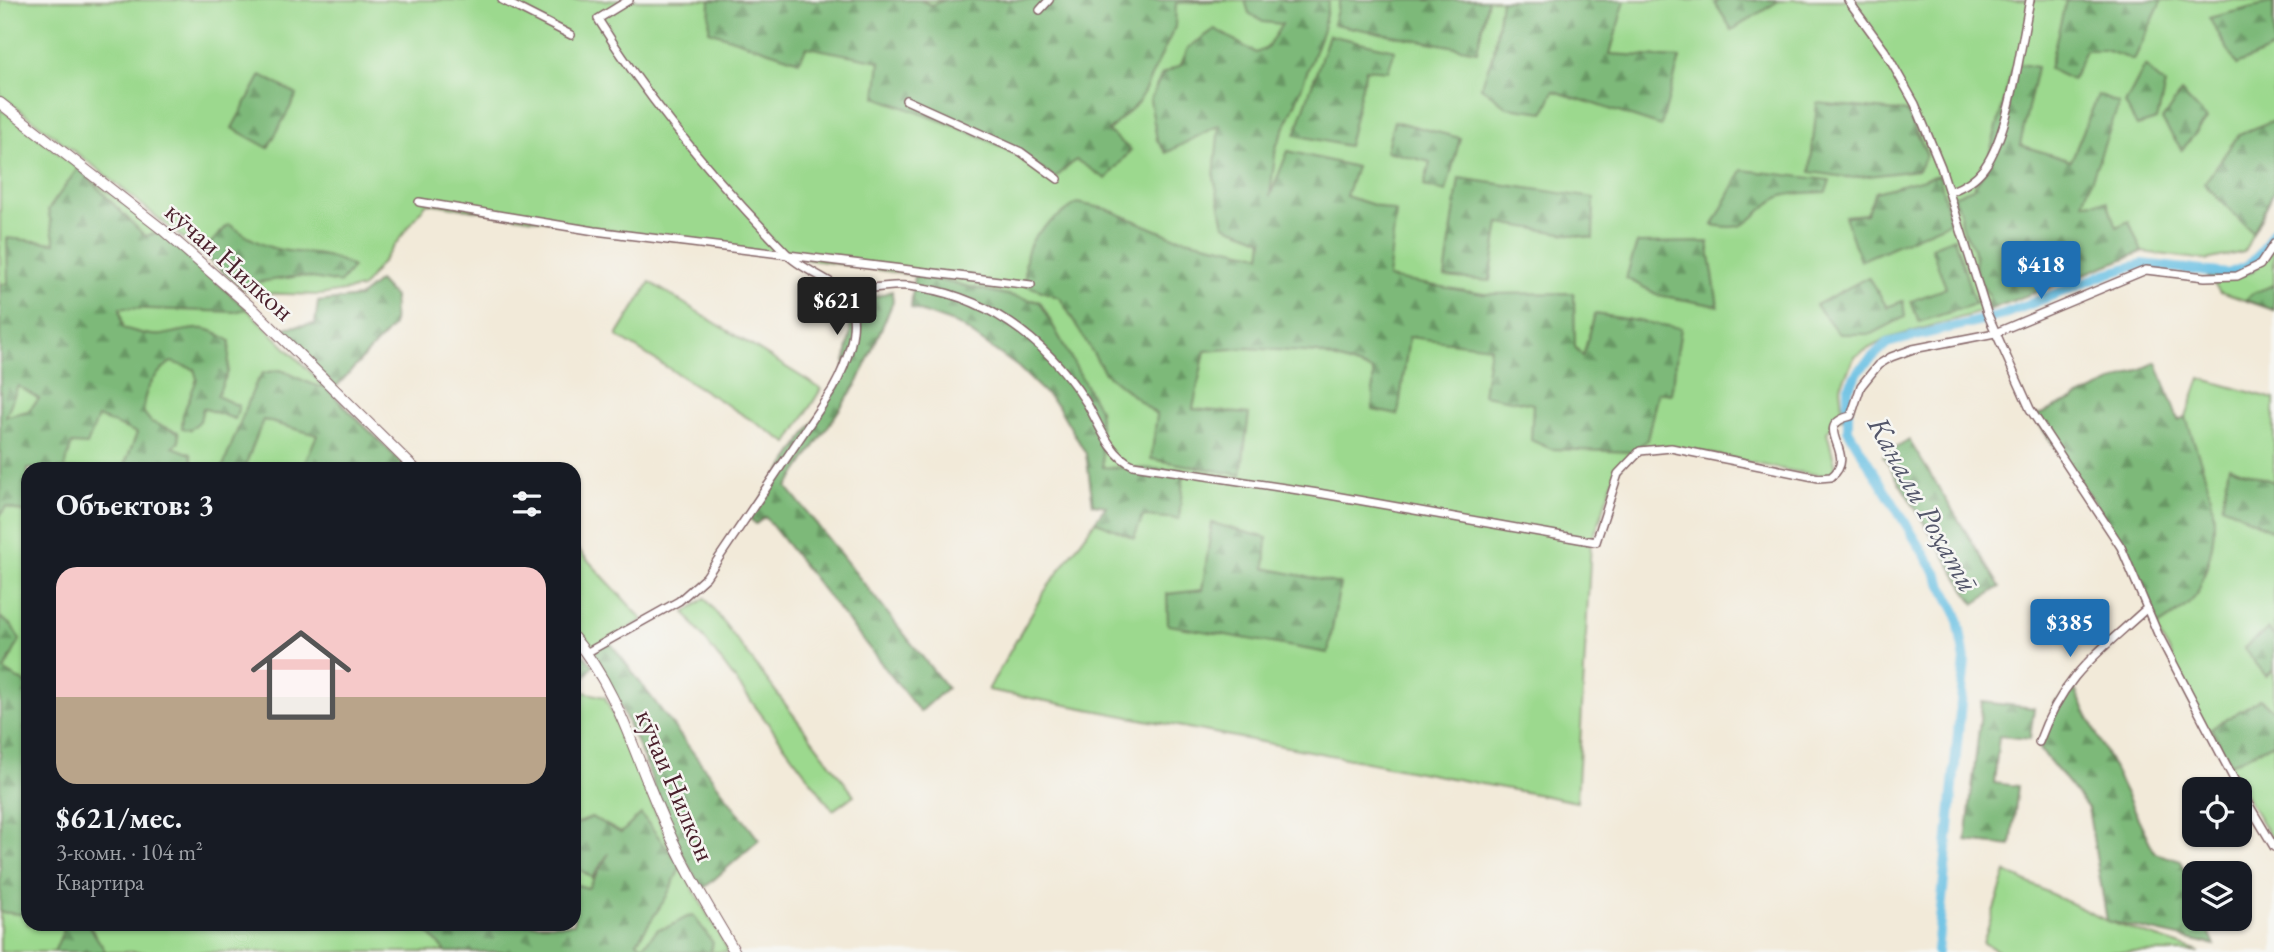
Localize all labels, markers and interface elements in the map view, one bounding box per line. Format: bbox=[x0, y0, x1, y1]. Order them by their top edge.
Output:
street label: кӯчаи Нилкон bbox=[158, 193, 302, 329]
pin: $418 bbox=[2000, 242, 2082, 301]
text: $418 bbox=[2017, 249, 2065, 279]
pin: $621 bbox=[796, 278, 878, 337]
text: $621 bbox=[813, 285, 861, 315]
water label: Канали Роҳатӣ bbox=[1859, 408, 1989, 599]
text: Объектов: 3 bbox=[56, 485, 214, 524]
icon: filters bbox=[508, 485, 546, 523]
pin: $385 bbox=[2029, 600, 2111, 659]
text: $385 bbox=[2046, 607, 2094, 637]
icon: home bbox=[238, 612, 364, 738]
street label: кӯчаи Нилкон bbox=[628, 703, 724, 867]
map controls bbox=[2182, 777, 2252, 931]
button: locate bbox=[2182, 777, 2252, 847]
text: $621/мес. bbox=[56, 798, 182, 837]
text: 3-комн. · 104 m² bbox=[56, 837, 203, 867]
button: layers bbox=[2182, 861, 2252, 931]
text: Квартира bbox=[56, 867, 144, 897]

